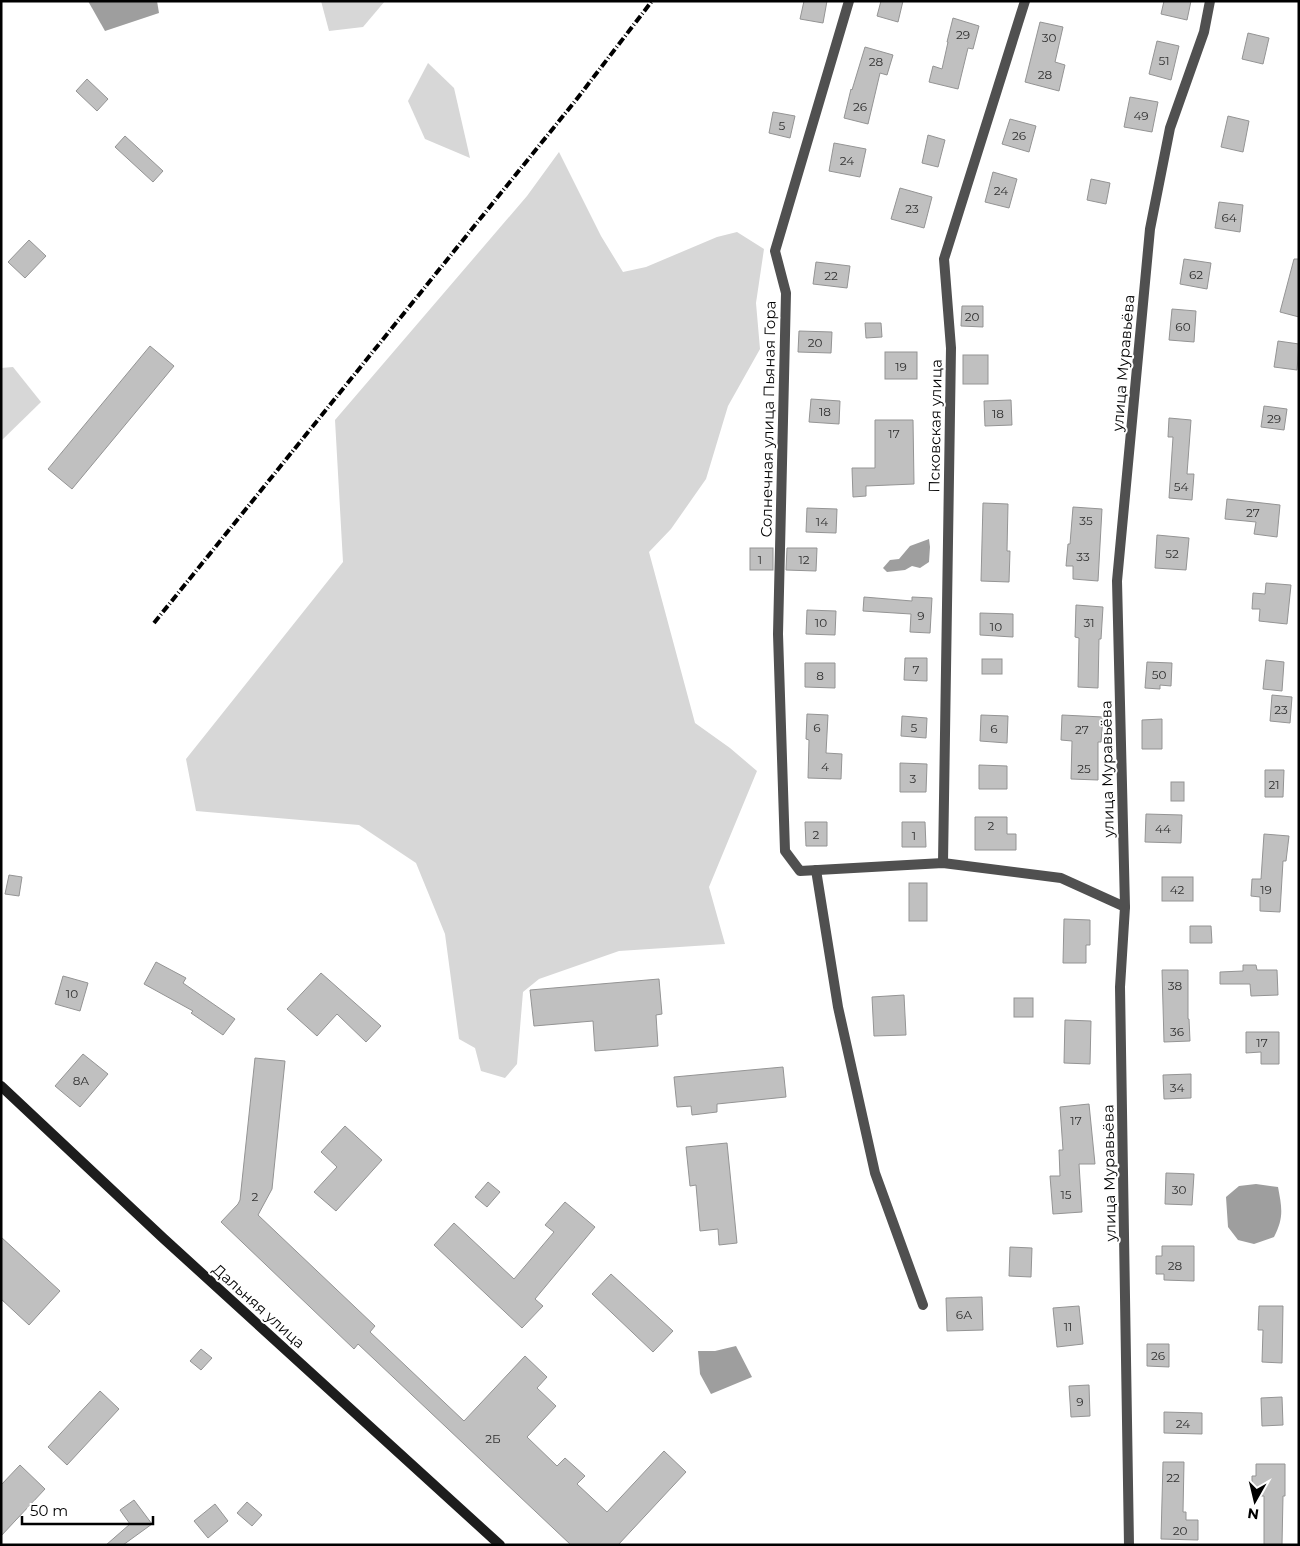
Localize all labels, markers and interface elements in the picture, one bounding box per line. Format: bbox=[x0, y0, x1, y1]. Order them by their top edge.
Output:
house number: 29 bbox=[956, 27, 970, 42]
house number: 30 bbox=[1042, 30, 1056, 45]
house number: 51 bbox=[1158, 53, 1170, 68]
house number: 28 bbox=[869, 54, 884, 69]
house number: 28 bbox=[1038, 67, 1053, 82]
house number: 26 bbox=[853, 99, 867, 114]
house number: 49 bbox=[1133, 108, 1149, 123]
house number: 5 bbox=[779, 118, 786, 133]
house number: 26 bbox=[1012, 128, 1026, 143]
house number: 24 bbox=[840, 153, 854, 168]
house number: 24 bbox=[994, 183, 1008, 198]
house number: 23 bbox=[905, 201, 919, 216]
house number: 64 bbox=[1221, 210, 1237, 225]
house number: 62 bbox=[1189, 267, 1203, 282]
house number: 22 bbox=[824, 268, 838, 283]
street label: улица Муравьёва bbox=[1107, 294, 1138, 433]
street label: Солнечная улица Пьяная Гора bbox=[756, 300, 780, 538]
house number: 20 bbox=[965, 309, 979, 324]
house number: 60 bbox=[1175, 319, 1191, 334]
house number: 20 bbox=[808, 335, 822, 350]
house number: 19 bbox=[895, 359, 907, 374]
street label: Псковская улица bbox=[924, 359, 946, 493]
house number: 18 bbox=[819, 404, 831, 419]
house number: 18 bbox=[992, 406, 1004, 421]
house number: 29 bbox=[1267, 411, 1281, 426]
house number: 17 bbox=[888, 426, 900, 441]
house number: 54 bbox=[1174, 479, 1188, 494]
house number: 27 bbox=[1246, 505, 1260, 520]
house number: 35 bbox=[1079, 513, 1093, 528]
house number: 14 bbox=[816, 514, 828, 529]
house number: 52 bbox=[1165, 546, 1179, 561]
house number: 33 bbox=[1076, 549, 1090, 564]
house number: 1 bbox=[758, 552, 762, 567]
house number: 12 bbox=[798, 552, 810, 567]
house number: 9 bbox=[917, 608, 925, 623]
house number: 10 bbox=[815, 615, 827, 630]
house number: 31 bbox=[1083, 615, 1095, 630]
house number: 10 bbox=[990, 619, 1002, 634]
house number: 7 bbox=[912, 662, 920, 677]
house number: 50 bbox=[1152, 667, 1166, 682]
house number: 8 bbox=[816, 668, 824, 683]
street label: улица Муравьёва bbox=[1096, 700, 1118, 839]
house number: 23 bbox=[1274, 702, 1288, 717]
house number: 6 bbox=[813, 720, 821, 735]
house number: 5 bbox=[911, 720, 918, 735]
house number: 6 bbox=[990, 721, 998, 736]
house number: 27 bbox=[1075, 722, 1089, 737]
house number: 4 bbox=[821, 759, 829, 774]
house number: 25 bbox=[1077, 761, 1091, 776]
house number: 3 bbox=[910, 771, 917, 786]
house number: 21 bbox=[1268, 777, 1280, 792]
house number: 2 bbox=[988, 818, 995, 833]
house number: 44 bbox=[1155, 821, 1171, 836]
house number: 2 bbox=[813, 827, 820, 842]
house number: 1 bbox=[912, 828, 916, 843]
house number: 42 bbox=[1170, 882, 1185, 897]
house number: 19 bbox=[1260, 882, 1272, 897]
house number: 38 bbox=[1168, 978, 1183, 993]
house number: 10 bbox=[66, 986, 78, 1001]
house number: 36 bbox=[1170, 1024, 1184, 1039]
house number: 17 bbox=[1256, 1035, 1268, 1050]
house number: 8А bbox=[73, 1073, 89, 1088]
house number: 34 bbox=[1170, 1080, 1184, 1095]
street label: улица Муравьёва bbox=[1098, 1104, 1120, 1243]
house number: 17 bbox=[1070, 1113, 1082, 1128]
house number: 30 bbox=[1172, 1182, 1186, 1197]
house number: 15 bbox=[1060, 1187, 1072, 1202]
house number: 2 bbox=[252, 1189, 259, 1204]
house number: 28 bbox=[1168, 1258, 1183, 1273]
street label: Дальняя улица bbox=[209, 1260, 309, 1352]
house number: 6А bbox=[956, 1307, 972, 1322]
house number: 11 bbox=[1064, 1319, 1072, 1334]
house number: 26 bbox=[1151, 1348, 1165, 1363]
house number: 9 bbox=[1076, 1394, 1084, 1409]
house number: 24 bbox=[1176, 1416, 1190, 1431]
house number: 2Б bbox=[485, 1431, 501, 1446]
house number: 22 bbox=[1166, 1470, 1180, 1485]
north arrow bbox=[1230, 1476, 1280, 1526]
scale bar bbox=[22, 1494, 154, 1526]
text: 50 m bbox=[30, 1501, 68, 1520]
text: N bbox=[1246, 1504, 1260, 1524]
house number: 20 bbox=[1173, 1523, 1187, 1538]

